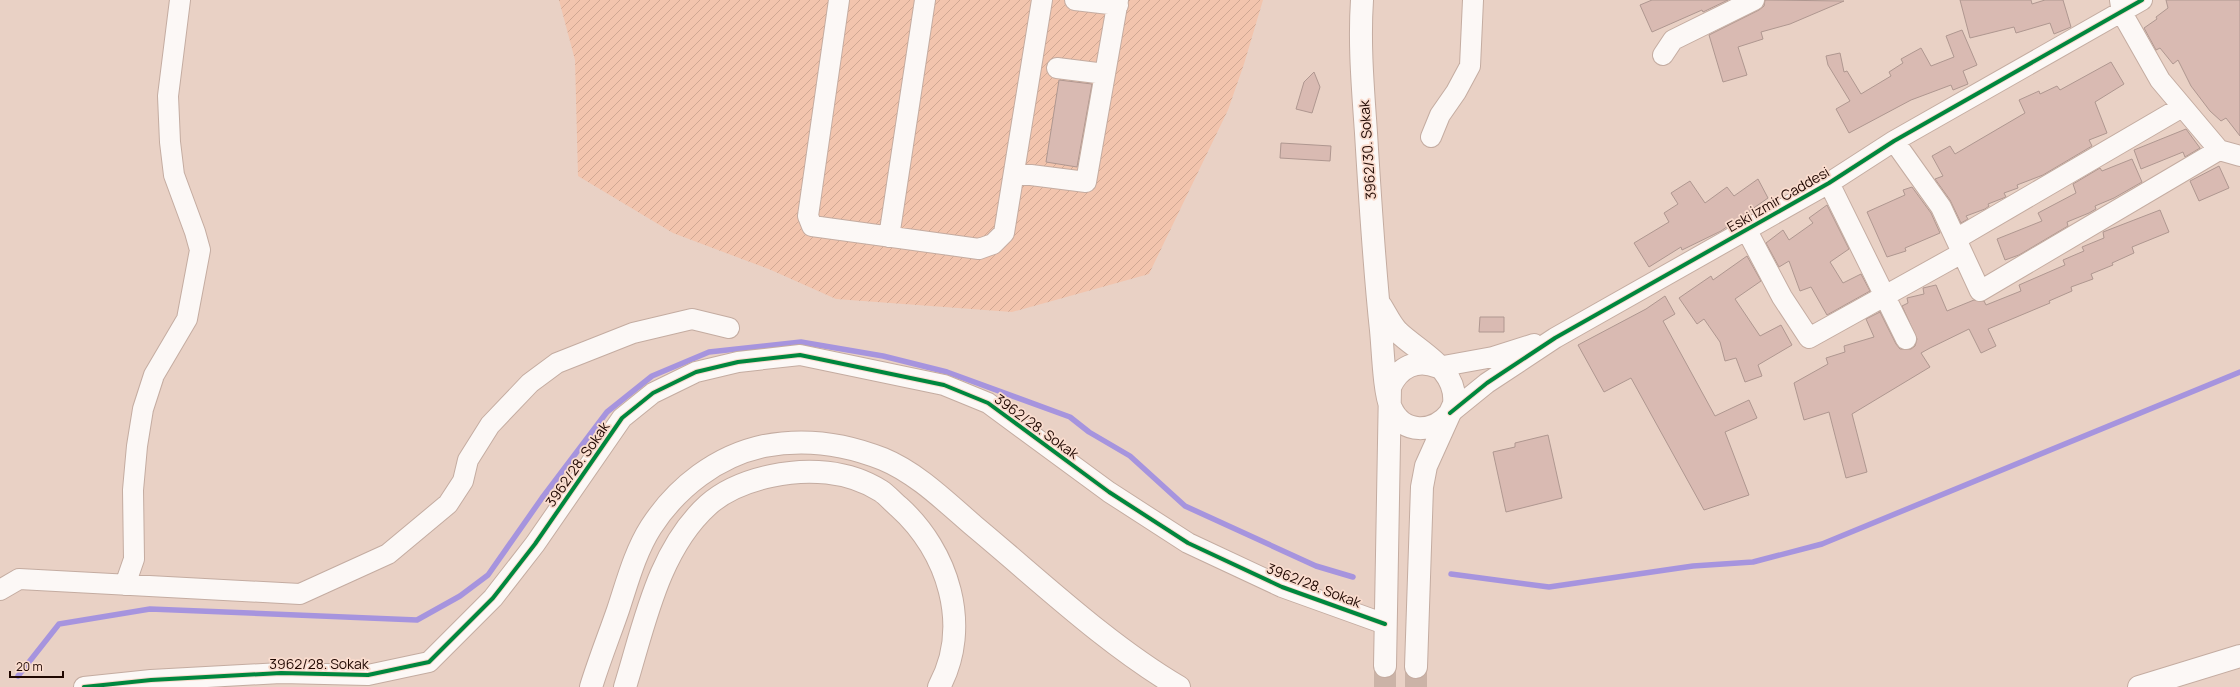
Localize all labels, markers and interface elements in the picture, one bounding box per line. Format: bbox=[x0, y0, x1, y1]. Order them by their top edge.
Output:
street label: 3962/30. Sokak bbox=[1354, 99, 1380, 200]
street label: Eski İzmir Caddesi bbox=[1723, 162, 1833, 236]
street label: 3962/28. Sokak bbox=[991, 389, 1084, 464]
street label: 3962/28. Sokak bbox=[541, 417, 614, 510]
street label: 3962/28. Sokak bbox=[1264, 558, 1365, 612]
scale bar bbox=[10, 653, 63, 679]
street label: 3962/28. Sokak bbox=[269, 654, 370, 673]
text: 20 m bbox=[16, 658, 43, 675]

